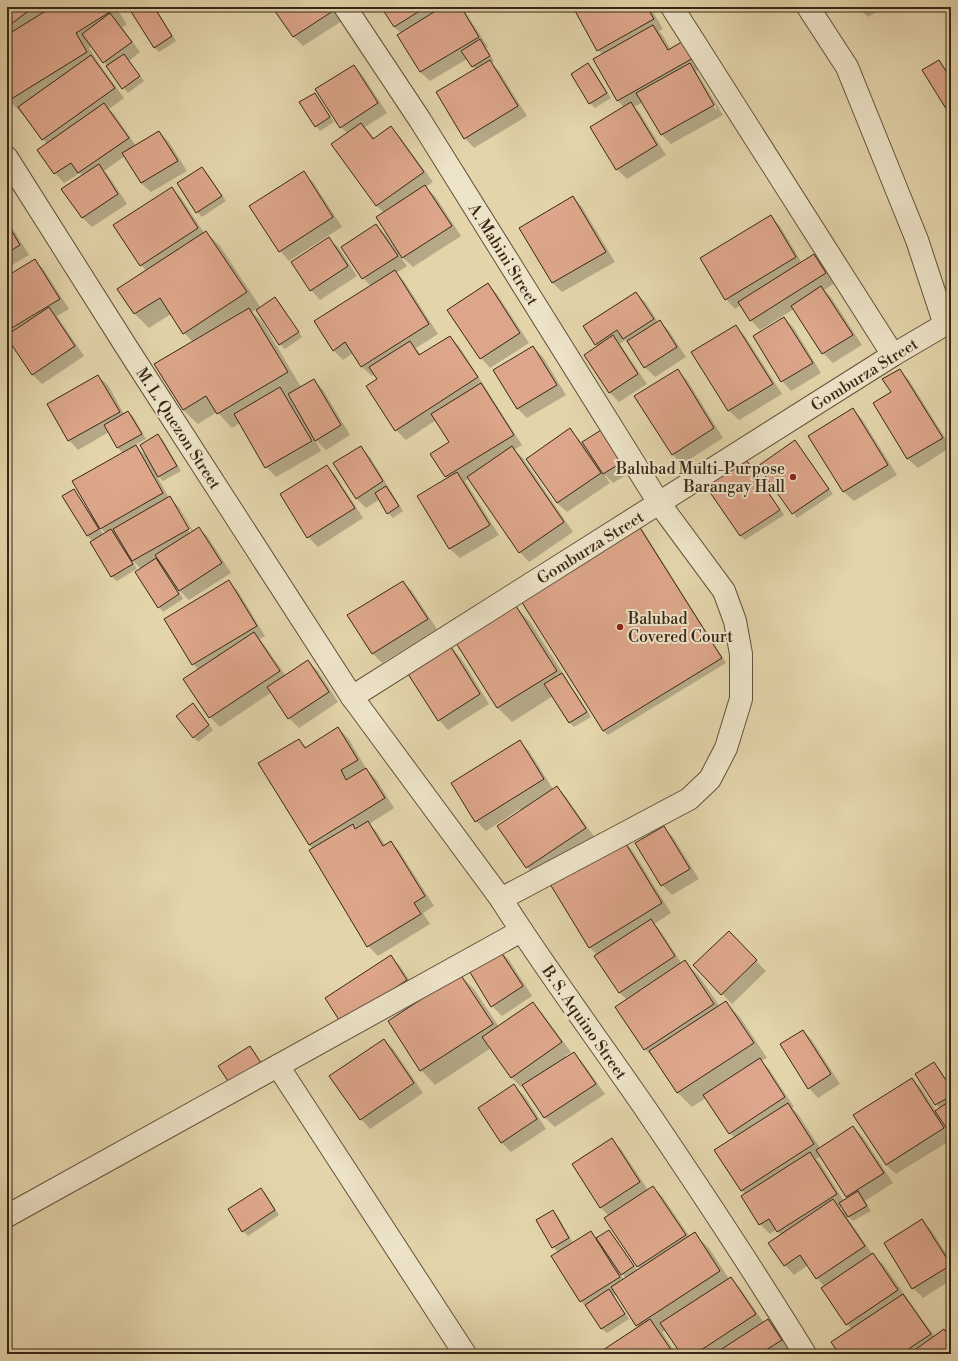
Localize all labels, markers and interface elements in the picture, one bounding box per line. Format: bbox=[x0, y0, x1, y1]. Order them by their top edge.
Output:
street label: A. Mabini Street bbox=[463, 199, 543, 310]
street label: Gomburza Street bbox=[807, 334, 922, 416]
street label: M. L. Quezon Street bbox=[131, 364, 225, 493]
place label: Balubad Multi-Purpose Barangay Hall bbox=[615, 459, 785, 497]
marker: Balubad Multi-Purpose Barangay Hall bbox=[788, 472, 798, 482]
street label: Gomburza Street bbox=[533, 507, 648, 589]
place label: Balubad Covered Court bbox=[627, 609, 733, 647]
marker: Balubad Covered Court bbox=[615, 622, 625, 632]
street label: B. S. Aquino Street bbox=[537, 961, 631, 1084]

